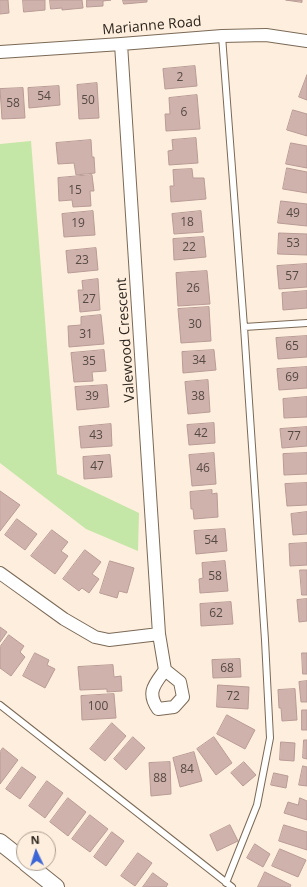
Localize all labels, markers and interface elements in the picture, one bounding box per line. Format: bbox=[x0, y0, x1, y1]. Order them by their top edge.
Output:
street label: Marianne Road bbox=[102, 13, 202, 39]
house number: 2 bbox=[177, 71, 183, 85]
house number: 54 bbox=[37, 90, 51, 104]
house number: 50 bbox=[81, 94, 95, 108]
house number: 58 bbox=[6, 97, 20, 111]
house number: 6 bbox=[181, 106, 187, 120]
house number: 15 bbox=[68, 184, 82, 198]
house number: 49 bbox=[286, 207, 300, 221]
house number: 18 bbox=[180, 216, 194, 230]
house number: 19 bbox=[71, 217, 85, 231]
house number: 53 bbox=[286, 237, 300, 251]
house number: 22 bbox=[182, 241, 196, 255]
house number: 23 bbox=[75, 254, 89, 268]
house number: 57 bbox=[285, 270, 299, 284]
street label: Valewood Crescent bbox=[113, 277, 139, 403]
house number: 26 bbox=[186, 282, 200, 296]
house number: 27 bbox=[82, 293, 96, 307]
house number: 30 bbox=[188, 318, 202, 332]
house number: 31 bbox=[79, 328, 93, 342]
house number: 65 bbox=[285, 340, 299, 354]
house number: 34 bbox=[192, 354, 206, 368]
house number: 35 bbox=[82, 355, 96, 369]
house number: 69 bbox=[285, 371, 299, 385]
house number: 39 bbox=[85, 390, 99, 404]
house number: 38 bbox=[191, 390, 205, 404]
house number: 42 bbox=[194, 427, 208, 441]
house number: 43 bbox=[89, 429, 103, 443]
house number: 77 bbox=[287, 430, 301, 444]
house number: 47 bbox=[90, 460, 104, 474]
house number: 46 bbox=[196, 462, 210, 476]
house number: 54 bbox=[204, 534, 218, 548]
house number: 58 bbox=[208, 570, 222, 584]
house number: 62 bbox=[209, 607, 223, 621]
house number: 68 bbox=[220, 662, 234, 676]
house number: 72 bbox=[226, 690, 240, 704]
house number: 100 bbox=[88, 700, 108, 714]
house number: 84 bbox=[180, 763, 194, 777]
house number: 88 bbox=[153, 772, 167, 786]
north arrow bbox=[16, 831, 56, 871]
text: N bbox=[30, 832, 40, 847]

